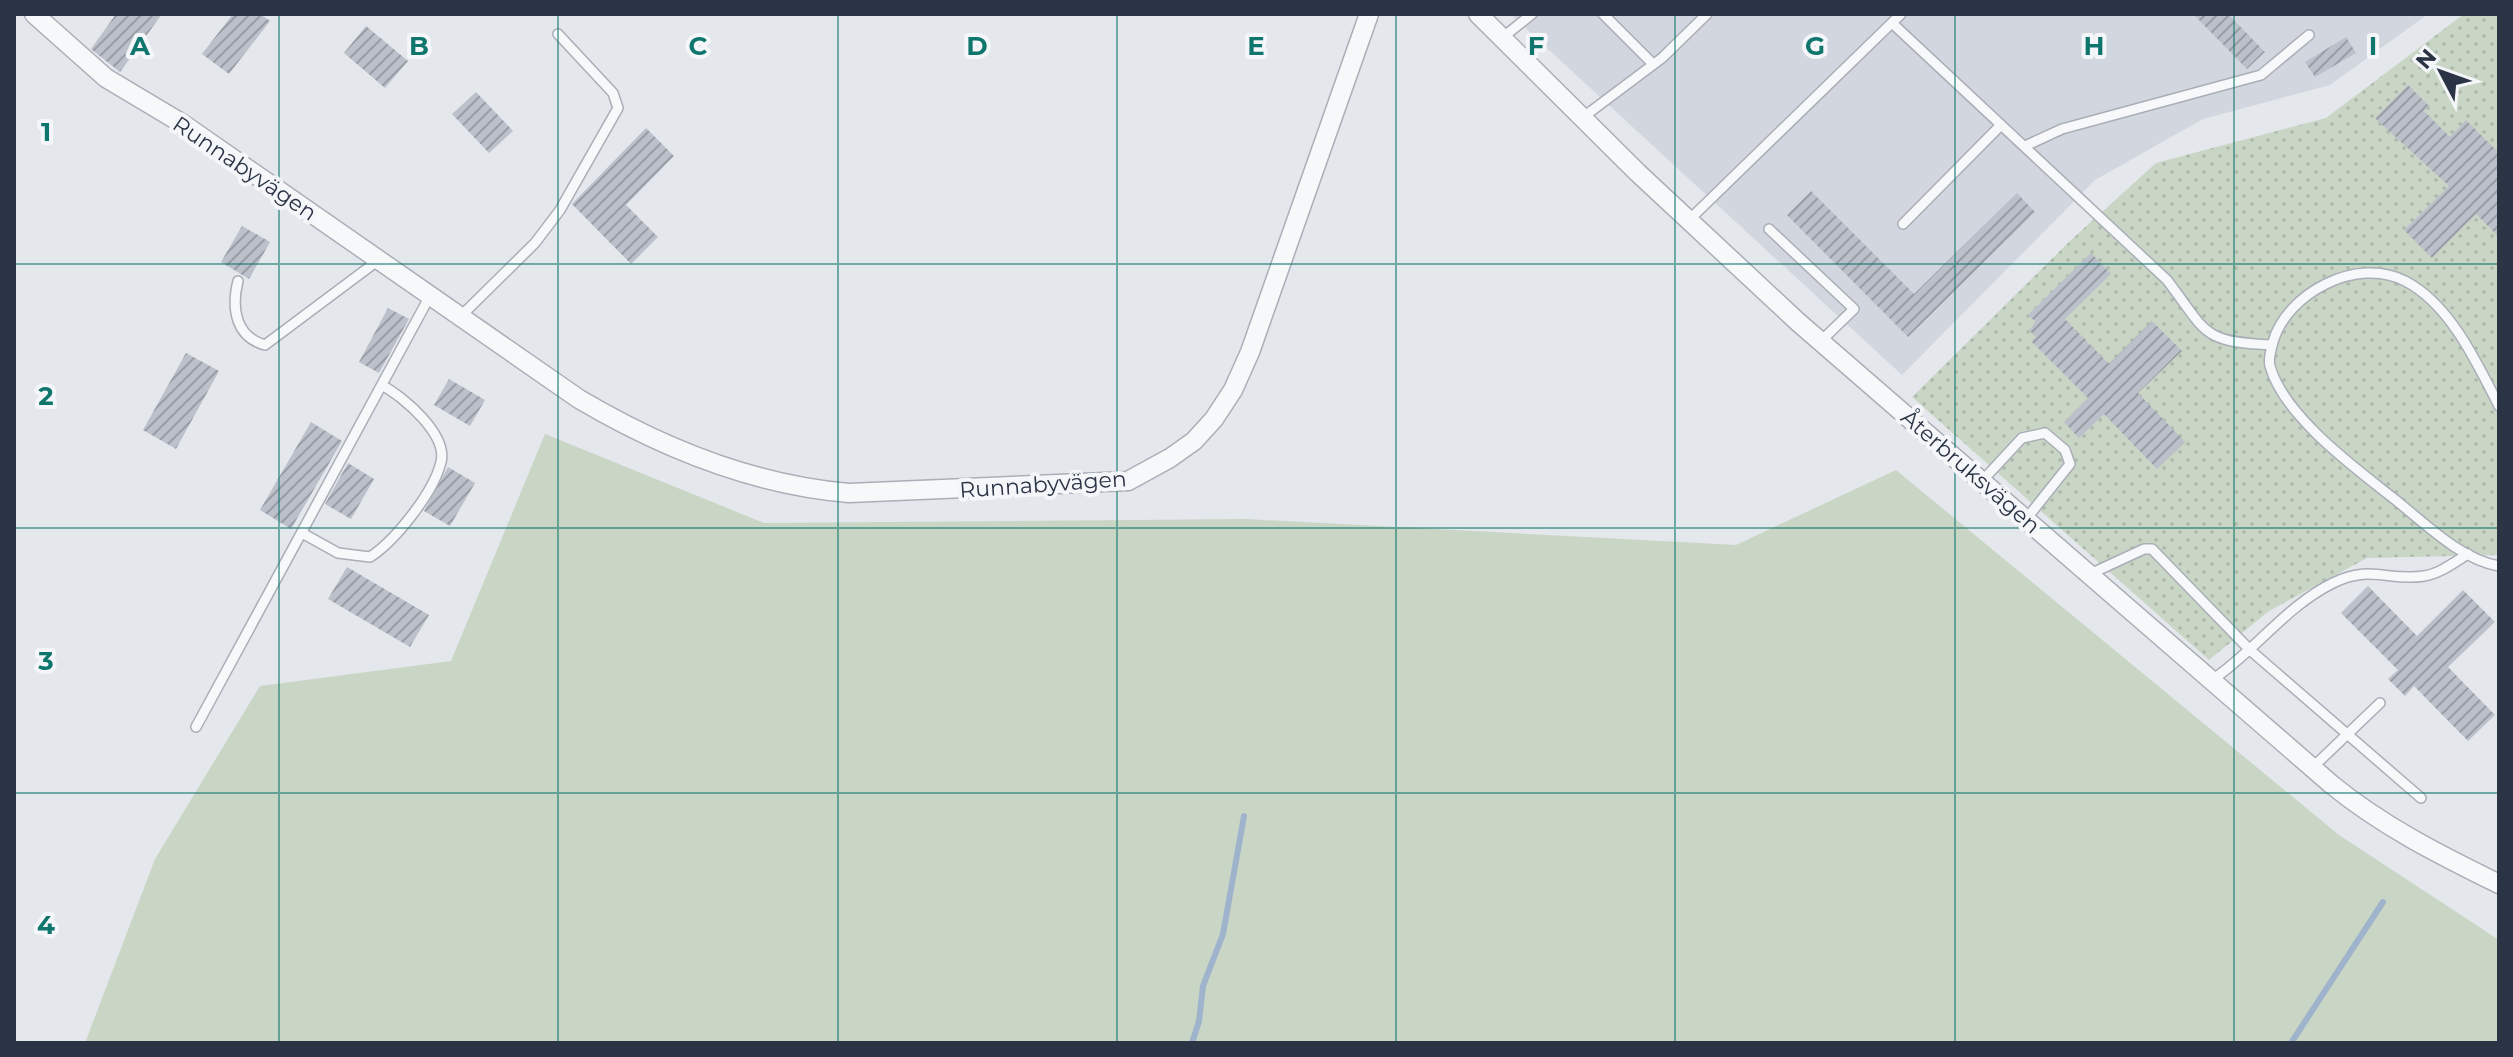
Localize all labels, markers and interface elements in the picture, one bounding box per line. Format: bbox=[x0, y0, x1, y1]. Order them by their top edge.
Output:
text: A bbox=[129, 30, 151, 62]
text: B bbox=[409, 30, 429, 62]
text: C bbox=[689, 30, 708, 62]
text: D bbox=[966, 30, 988, 62]
text: E bbox=[1247, 30, 1265, 62]
text: F bbox=[1528, 30, 1544, 62]
text: G bbox=[1805, 30, 1825, 62]
text: H bbox=[2083, 30, 2105, 62]
text: I bbox=[2369, 30, 2377, 62]
north arrow bbox=[2401, 32, 2481, 112]
text: N bbox=[2410, 44, 2442, 75]
street label: Runnabyvägen bbox=[168, 110, 322, 226]
text: 1 bbox=[41, 116, 51, 148]
text: 2 bbox=[38, 380, 54, 412]
street label: Återbruksvägen bbox=[1896, 403, 2046, 539]
street label: Runnabyvägen bbox=[959, 465, 1128, 504]
text: 3 bbox=[37, 645, 54, 677]
text: 4 bbox=[37, 909, 55, 941]

